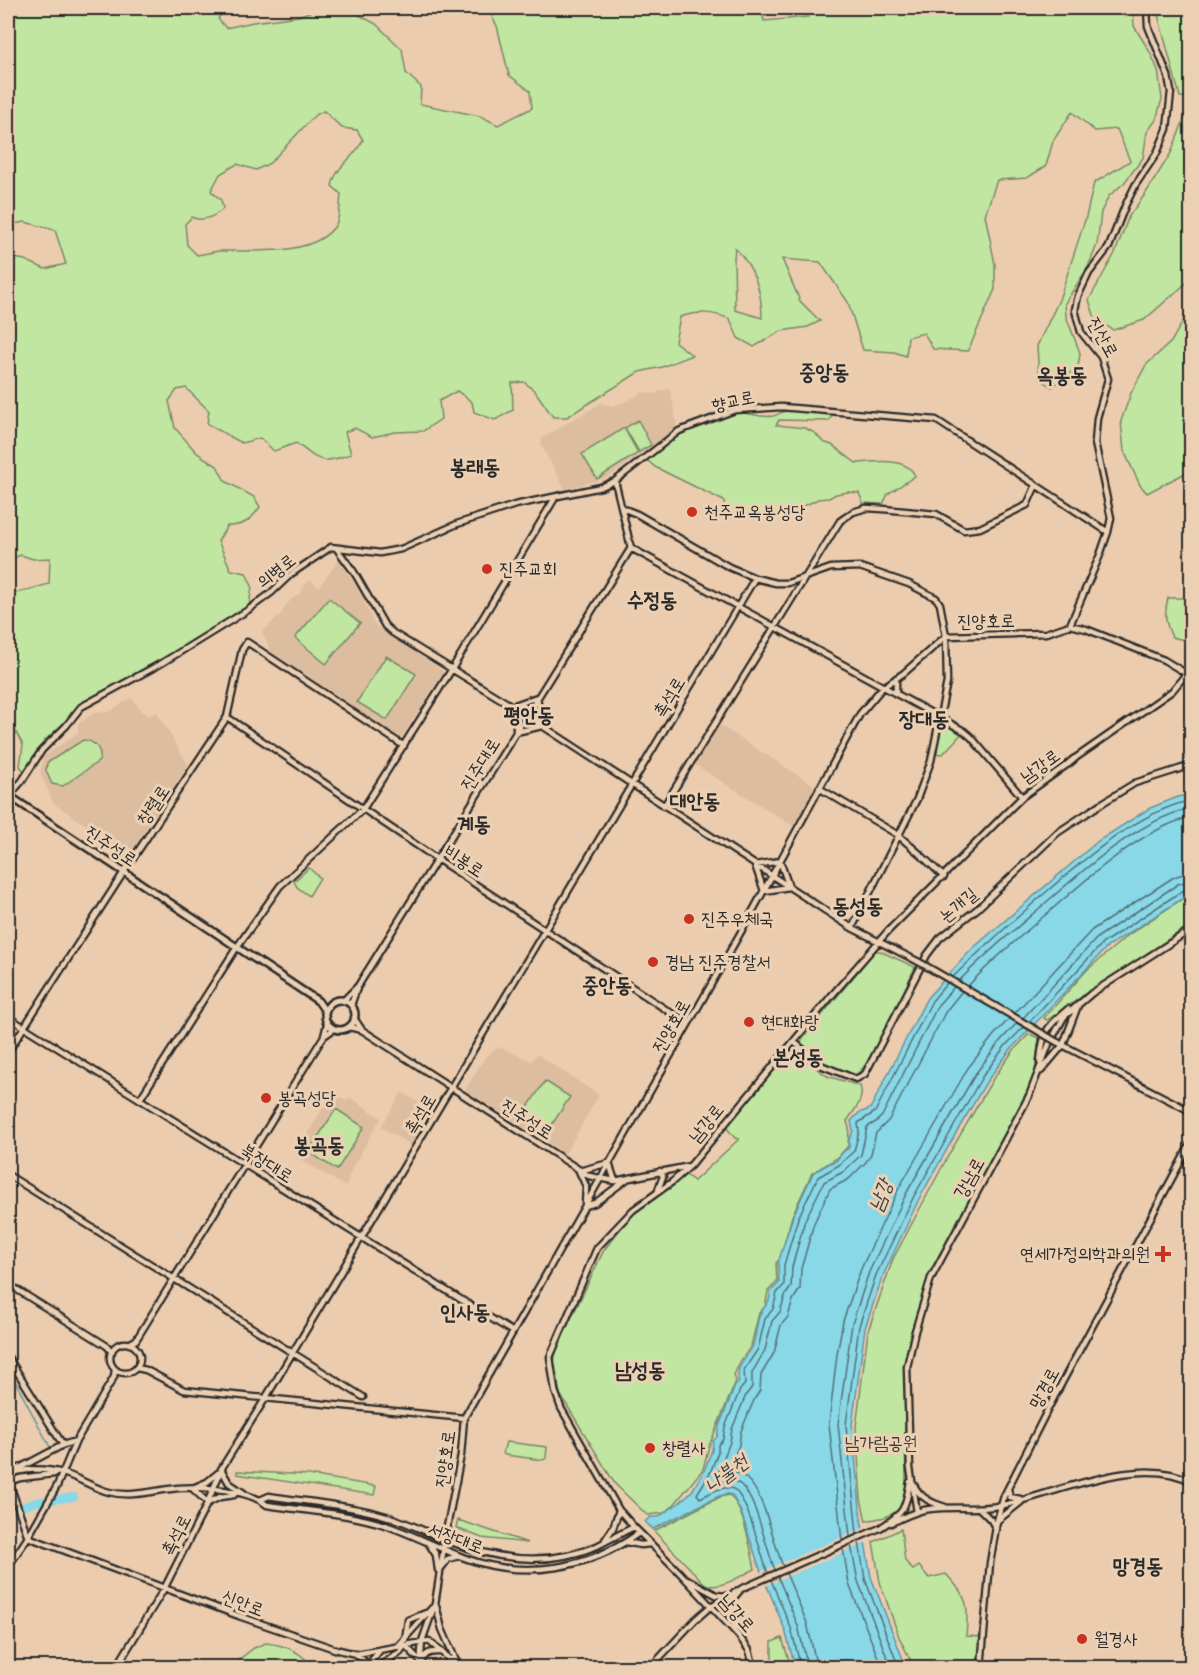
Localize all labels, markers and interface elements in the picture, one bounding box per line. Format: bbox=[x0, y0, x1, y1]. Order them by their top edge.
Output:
street label: 진산로 bbox=[1081, 314, 1121, 362]
district label: 중앙동 bbox=[799, 363, 849, 388]
district label: 옥봉동 bbox=[1037, 366, 1087, 391]
street label: 향교로 bbox=[710, 389, 757, 418]
district label: 봉래동 bbox=[450, 458, 500, 483]
place label: 천주교옥봉성당 bbox=[704, 504, 806, 525]
marker: 천주교옥봉성당 bbox=[685, 505, 699, 519]
street label: 의병로 bbox=[254, 551, 301, 595]
place label: 진주교회 bbox=[499, 561, 557, 582]
marker: 진주교회 bbox=[480, 562, 494, 576]
district label: 수정동 bbox=[627, 591, 677, 616]
street label: 진양호로 bbox=[957, 612, 1015, 635]
street label: 촉석로 bbox=[651, 674, 691, 722]
district label: 평안동 bbox=[504, 706, 554, 731]
district label: 장대동 bbox=[899, 710, 949, 735]
street label: 진주대로 bbox=[458, 735, 506, 795]
street label: 남강로 bbox=[1018, 747, 1065, 789]
street label: 창렬로 bbox=[134, 783, 176, 830]
district label: 대안동 bbox=[670, 792, 720, 817]
district label: 계동 bbox=[457, 815, 491, 840]
street label: 진주성로 bbox=[80, 823, 139, 873]
street label: 비봉로 bbox=[439, 842, 487, 884]
street label: 논개길 bbox=[936, 885, 983, 929]
district label: 동성동 bbox=[833, 897, 883, 922]
place label: 진주우체국 bbox=[701, 911, 773, 932]
marker: 진주우체국 bbox=[682, 912, 696, 926]
place label: 경남 진주경찰서 bbox=[665, 954, 771, 975]
marker: 경남 진주경찰서 bbox=[646, 955, 660, 969]
district label: 중안동 bbox=[582, 976, 632, 1001]
street label: 진양호로 bbox=[650, 997, 697, 1058]
place label: 현대화랑 bbox=[761, 1014, 819, 1035]
marker: 현대화랑 bbox=[742, 1015, 756, 1029]
district label: 본성동 bbox=[773, 1048, 823, 1073]
place label: 봉곡성당 bbox=[278, 1090, 336, 1111]
marker: 봉곡성당 bbox=[259, 1091, 273, 1105]
street label: 촉석로 bbox=[402, 1091, 442, 1139]
street label: 진주성로 bbox=[496, 1097, 556, 1146]
street label: 남강로 bbox=[686, 1101, 730, 1148]
district label: 봉곡동 bbox=[294, 1136, 344, 1161]
street label: 북장대로 bbox=[236, 1141, 296, 1189]
street label: 강남로 bbox=[951, 1155, 991, 1203]
water label: 남강 bbox=[867, 1174, 901, 1216]
marker: 연세가정의학과의원 bbox=[1154, 1245, 1172, 1263]
place label: 연세가정의학과의원 bbox=[1020, 1246, 1150, 1267]
district label: 인사동 bbox=[440, 1303, 490, 1328]
district label: 남성동 bbox=[615, 1361, 665, 1386]
street label: 망경로 bbox=[1027, 1365, 1066, 1413]
street label: 진양호로 bbox=[433, 1429, 462, 1489]
park label: 남가람공원 bbox=[845, 1435, 917, 1456]
place label: 창렬사 bbox=[662, 1440, 706, 1461]
marker: 창렬사 bbox=[643, 1441, 657, 1455]
water label: 나불천 bbox=[701, 1450, 756, 1500]
street label: 촉석로 bbox=[159, 1512, 197, 1560]
street label: 서장대로 bbox=[424, 1520, 486, 1561]
district label: 망경동 bbox=[1113, 1557, 1163, 1582]
street label: 신안로 bbox=[218, 1588, 266, 1623]
street label: 남강로 bbox=[713, 1591, 757, 1638]
place label: 월경사 bbox=[1094, 1631, 1138, 1652]
marker: 월경사 bbox=[1075, 1632, 1089, 1646]

